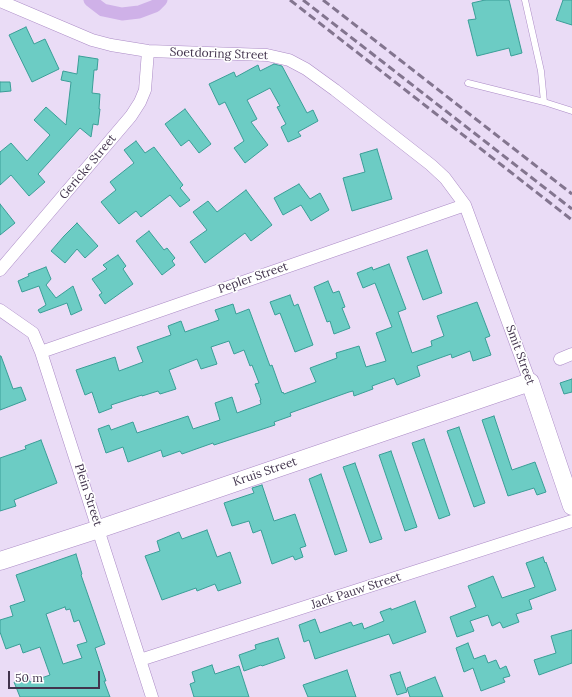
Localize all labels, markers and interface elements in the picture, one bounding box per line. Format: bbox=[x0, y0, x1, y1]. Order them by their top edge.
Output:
street label: Soetdoring Street bbox=[169, 45, 269, 63]
street label: Gericke Street bbox=[57, 131, 119, 203]
street label: Pepler Street bbox=[216, 259, 290, 297]
street label: Smit Street bbox=[502, 323, 538, 387]
street label: Kruis Street bbox=[231, 454, 299, 490]
street label: Plein Street bbox=[71, 462, 105, 528]
street label: Jack Pauw Street bbox=[309, 570, 403, 612]
scale bar bbox=[10, 663, 102, 689]
text: 50 m bbox=[15, 670, 43, 685]

